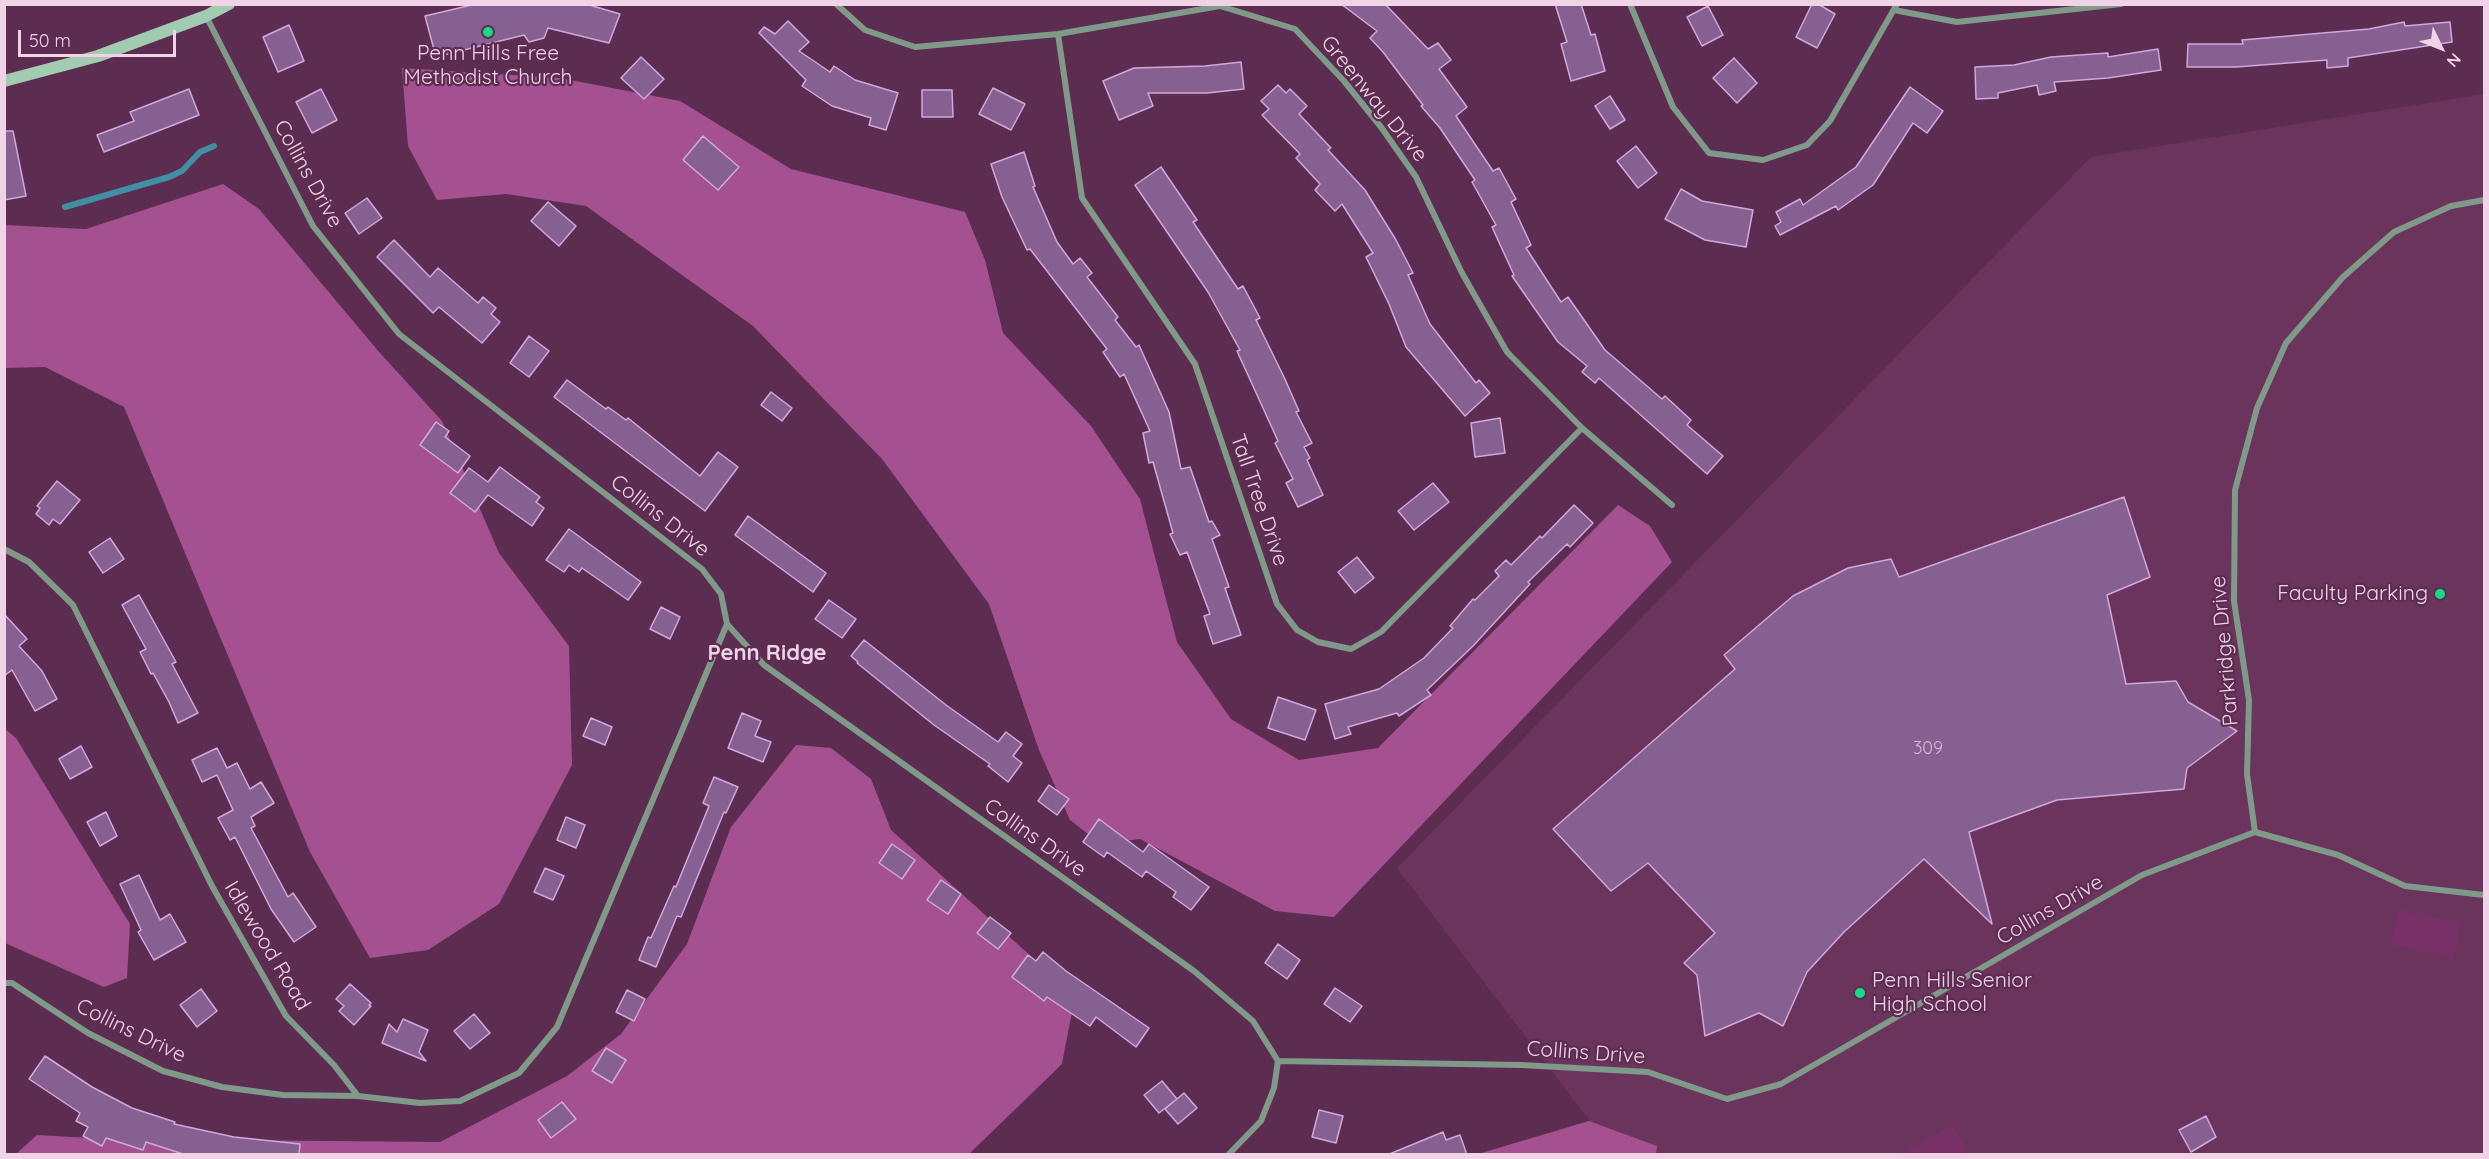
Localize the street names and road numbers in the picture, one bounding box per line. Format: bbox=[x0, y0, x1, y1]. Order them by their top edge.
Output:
street label: Greenway Drive bbox=[1315, 31, 1433, 167]
street label: Collins Drive bbox=[268, 116, 348, 232]
street label: Tall Tree Drive bbox=[1225, 431, 1293, 569]
street label: Collins Drive bbox=[605, 469, 715, 563]
street label: Parkridge Drive bbox=[2206, 575, 2244, 727]
street label: Collins Drive bbox=[979, 794, 1091, 882]
street label: Collins Drive bbox=[1992, 869, 2108, 951]
street label: Idlewood Road bbox=[219, 877, 315, 1015]
street label: Collins Drive bbox=[72, 994, 190, 1068]
street label: Collins Drive bbox=[1526, 1036, 1646, 1070]

